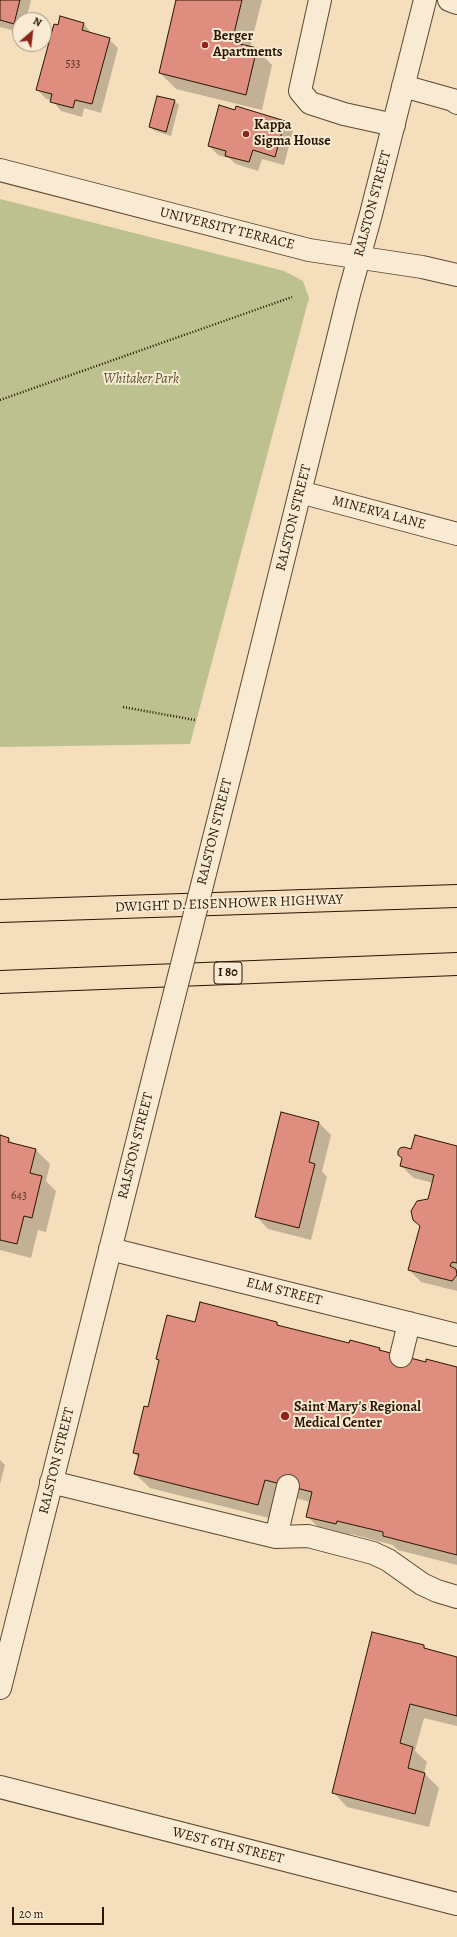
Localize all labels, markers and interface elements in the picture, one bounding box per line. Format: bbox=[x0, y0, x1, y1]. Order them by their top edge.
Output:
north arrow bbox=[12, 12, 52, 52]
text: N bbox=[30, 13, 44, 30]
place label: Berger Apartments bbox=[213, 29, 283, 62]
marker: Berger Apartments bbox=[200, 40, 210, 50]
house number: 533 bbox=[65, 57, 81, 71]
place label: Kappa Sigma House bbox=[254, 118, 331, 150]
marker: Kappa Sigma House bbox=[241, 129, 251, 139]
street label: RALSTON STREET bbox=[351, 149, 395, 259]
street label: UNIVERSITY TERRACE bbox=[158, 204, 296, 254]
park label: Whitaker Park bbox=[103, 372, 179, 388]
street label: RALSTON STREET bbox=[273, 463, 315, 573]
street label: MINERVA LANE bbox=[330, 492, 428, 534]
street label: RALSTON STREET bbox=[194, 777, 236, 887]
street label: DWIGHT D. EISENHOWER HIGHWAY bbox=[115, 892, 343, 916]
road number: I 80 bbox=[214, 962, 242, 984]
street label: RALSTON STREET bbox=[115, 1091, 157, 1201]
house number: 643 bbox=[11, 1189, 27, 1203]
street label: ELM STREET bbox=[244, 1274, 324, 1310]
place label: Saint Mary's Regional Medical Center bbox=[294, 1400, 421, 1432]
street label: RALSTON STREET bbox=[36, 1406, 78, 1516]
marker: Saint Mary's Regional Medical Center bbox=[279, 1410, 291, 1422]
street label: WEST 6TH STREET bbox=[170, 1824, 286, 1868]
scale bar bbox=[14, 1899, 106, 1925]
text: 20 m bbox=[19, 1906, 43, 1922]

